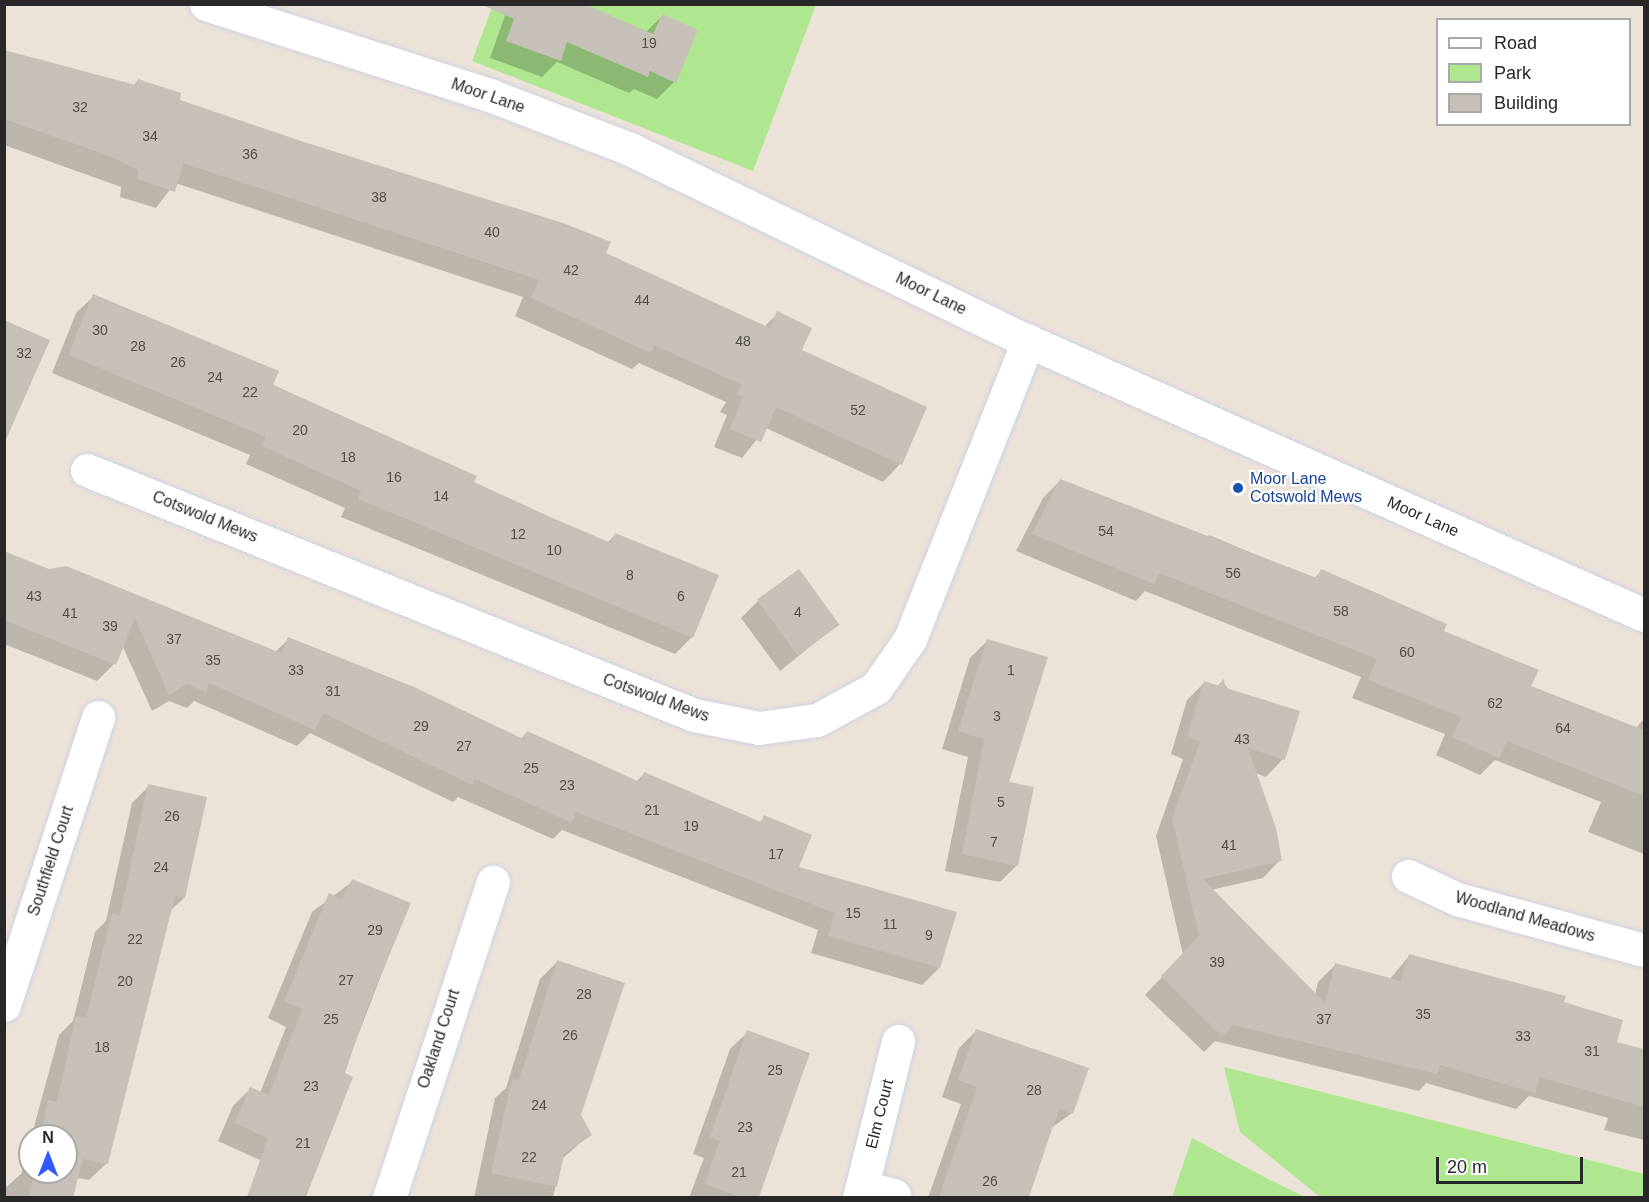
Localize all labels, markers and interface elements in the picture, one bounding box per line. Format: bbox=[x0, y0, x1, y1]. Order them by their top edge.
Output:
legend bbox=[1436, 18, 1631, 126]
text: Road bbox=[1494, 33, 1537, 53]
house number: 19 bbox=[641, 35, 657, 51]
text: Park bbox=[1494, 63, 1531, 83]
street label: Moor Lane bbox=[449, 74, 527, 118]
text: Building bbox=[1494, 93, 1558, 113]
house number: 32 bbox=[72, 99, 88, 115]
house number: 34 bbox=[142, 128, 158, 144]
house number: 36 bbox=[242, 146, 258, 162]
house number: 38 bbox=[371, 189, 387, 205]
house number: 40 bbox=[484, 224, 500, 240]
house number: 42 bbox=[563, 262, 579, 278]
street label: Moor Lane bbox=[892, 269, 970, 319]
house number: 44 bbox=[634, 292, 650, 308]
house number: 30 bbox=[92, 322, 108, 338]
house number: 48 bbox=[735, 333, 751, 349]
house number: 28 bbox=[130, 338, 146, 354]
house number: 32 bbox=[16, 345, 32, 361]
house number: 26 bbox=[170, 354, 186, 370]
house number: 24 bbox=[207, 369, 223, 385]
house number: 22 bbox=[242, 384, 258, 400]
house number: 52 bbox=[850, 402, 866, 418]
house number: 20 bbox=[292, 422, 308, 438]
house number: 18 bbox=[340, 449, 356, 465]
house number: 16 bbox=[386, 469, 402, 485]
place label: Moor Lane Cotswold Mews bbox=[1250, 469, 1362, 507]
marker: Moor Lane Cotswold Mews bbox=[1231, 481, 1245, 495]
street label: Cotswold Mews bbox=[149, 487, 261, 547]
house number: 14 bbox=[433, 488, 449, 504]
street label: Moor Lane bbox=[1384, 493, 1462, 541]
house number: 54 bbox=[1098, 523, 1114, 539]
house number: 12 bbox=[510, 526, 526, 542]
house number: 10 bbox=[546, 542, 562, 558]
house number: 56 bbox=[1225, 565, 1241, 581]
house number: 8 bbox=[626, 567, 634, 583]
house number: 43 bbox=[26, 588, 42, 604]
house number: 6 bbox=[677, 588, 685, 604]
house number: 58 bbox=[1333, 603, 1349, 619]
house number: 4 bbox=[794, 604, 802, 620]
house number: 41 bbox=[62, 605, 78, 621]
house number: 39 bbox=[102, 618, 118, 634]
house number: 37 bbox=[166, 631, 182, 647]
house number: 60 bbox=[1399, 644, 1415, 660]
house number: 35 bbox=[205, 652, 221, 668]
house number: 33 bbox=[288, 662, 304, 678]
house number: 1 bbox=[1007, 662, 1015, 678]
street label: Cotswold Mews bbox=[600, 670, 712, 726]
house number: 31 bbox=[325, 683, 341, 699]
house number: 62 bbox=[1487, 695, 1503, 711]
house number: 3 bbox=[993, 708, 1001, 724]
house number: 29 bbox=[413, 718, 429, 734]
house number: 64 bbox=[1555, 720, 1571, 736]
house number: 43 bbox=[1234, 731, 1250, 747]
house number: 27 bbox=[456, 738, 472, 754]
house number: 25 bbox=[523, 760, 539, 776]
house number: 23 bbox=[559, 777, 575, 793]
house number: 5 bbox=[997, 794, 1005, 810]
house number: 21 bbox=[644, 802, 660, 818]
street label: Southfield Court bbox=[24, 803, 78, 919]
house number: 26 bbox=[164, 808, 180, 824]
house number: 19 bbox=[683, 818, 699, 834]
house number: 7 bbox=[990, 834, 998, 850]
house number: 41 bbox=[1221, 837, 1237, 853]
house number: 17 bbox=[768, 846, 784, 862]
house number: 24 bbox=[153, 859, 169, 875]
street label: Woodland Meadows bbox=[1453, 888, 1597, 946]
house number: 15 bbox=[845, 905, 861, 921]
house number: 11 bbox=[883, 916, 897, 932]
house number: 29 bbox=[367, 922, 383, 938]
house number: 9 bbox=[925, 927, 933, 943]
house number: 22 bbox=[127, 931, 143, 947]
house number: 39 bbox=[1209, 954, 1225, 970]
house number: 27 bbox=[338, 972, 354, 988]
house number: 20 bbox=[117, 973, 133, 989]
house number: 28 bbox=[576, 986, 592, 1002]
street label: Oakland Court bbox=[414, 987, 464, 1091]
house number: 35 bbox=[1415, 1006, 1431, 1022]
house number: 25 bbox=[323, 1011, 339, 1027]
house number: 37 bbox=[1316, 1011, 1332, 1027]
house number: 26 bbox=[562, 1027, 578, 1043]
house number: 33 bbox=[1515, 1028, 1531, 1044]
house number: 18 bbox=[94, 1039, 110, 1055]
house number: 31 bbox=[1584, 1043, 1600, 1059]
house number: 25 bbox=[767, 1062, 783, 1078]
street label: Elm Court bbox=[862, 1077, 898, 1151]
house number: 23 bbox=[303, 1078, 319, 1094]
house number: 28 bbox=[1026, 1082, 1042, 1098]
house number: 24 bbox=[531, 1097, 547, 1113]
house number: 23 bbox=[737, 1119, 753, 1135]
north arrow bbox=[18, 1124, 78, 1184]
text: N bbox=[42, 1129, 54, 1146]
house number: 21 bbox=[295, 1135, 311, 1151]
scale bar bbox=[1439, 1145, 1586, 1183]
house number: 22 bbox=[521, 1149, 537, 1165]
text: 20 m bbox=[1447, 1157, 1487, 1177]
house number: 21 bbox=[731, 1164, 747, 1180]
house number: 26 bbox=[982, 1173, 998, 1189]

